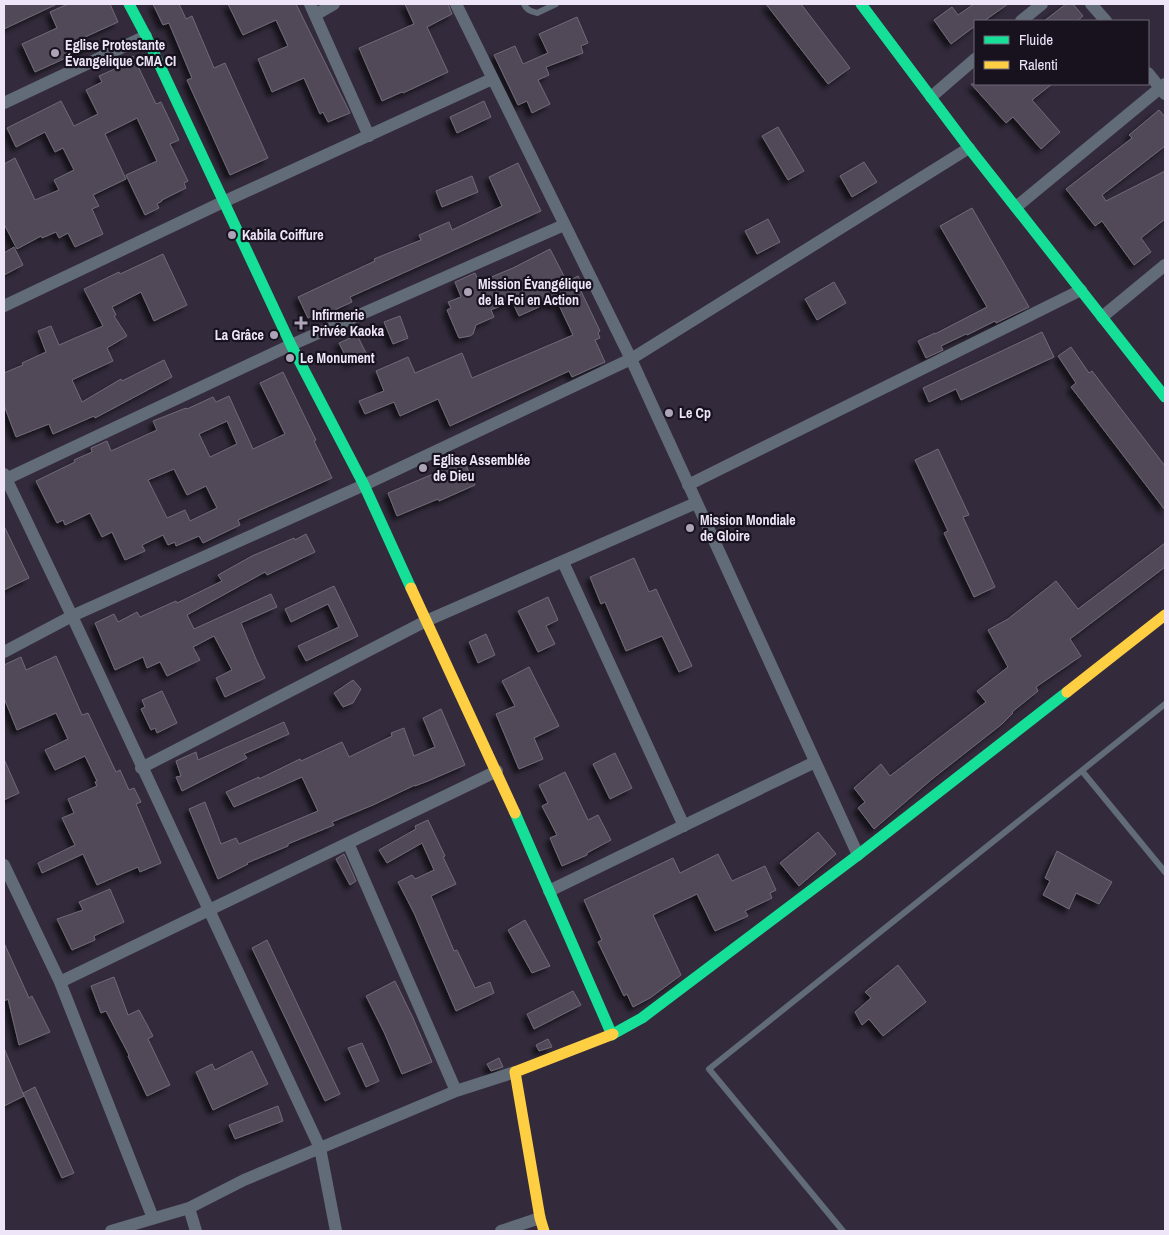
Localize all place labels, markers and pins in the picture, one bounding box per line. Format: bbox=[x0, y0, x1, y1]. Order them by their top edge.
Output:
place label: Eglise Protestante Évangelique CMA CI bbox=[65, 36, 176, 70]
marker: Eglise Protestante Évangelique CMA CI bbox=[49, 47, 61, 59]
place label: Kabila Coiffure bbox=[242, 226, 324, 244]
marker: Kabila Coiffure bbox=[226, 229, 238, 241]
place label: Mission Évangélique de la Foi en Action bbox=[478, 275, 592, 309]
marker: Mission Évangélique de la Foi en Action bbox=[462, 286, 474, 298]
place label: Infirmerie Privée Kaoka bbox=[312, 306, 385, 340]
marker: Infirmerie Privée Kaoka bbox=[294, 316, 308, 330]
place label: La Grâce bbox=[215, 326, 264, 344]
marker: La Grâce bbox=[268, 329, 280, 341]
place label: Le Monument bbox=[300, 349, 375, 367]
marker: Le Monument bbox=[284, 352, 296, 364]
place label: Le Cp bbox=[679, 404, 711, 422]
marker: Le Cp bbox=[663, 407, 675, 419]
place label: Eglise Assemblée de Dieu bbox=[433, 451, 530, 485]
marker: Eglise Assemblée de Dieu bbox=[417, 462, 429, 474]
place label: Mission Mondiale de Gloire bbox=[700, 511, 796, 545]
marker: Mission Mondiale de Gloire bbox=[684, 522, 696, 534]

